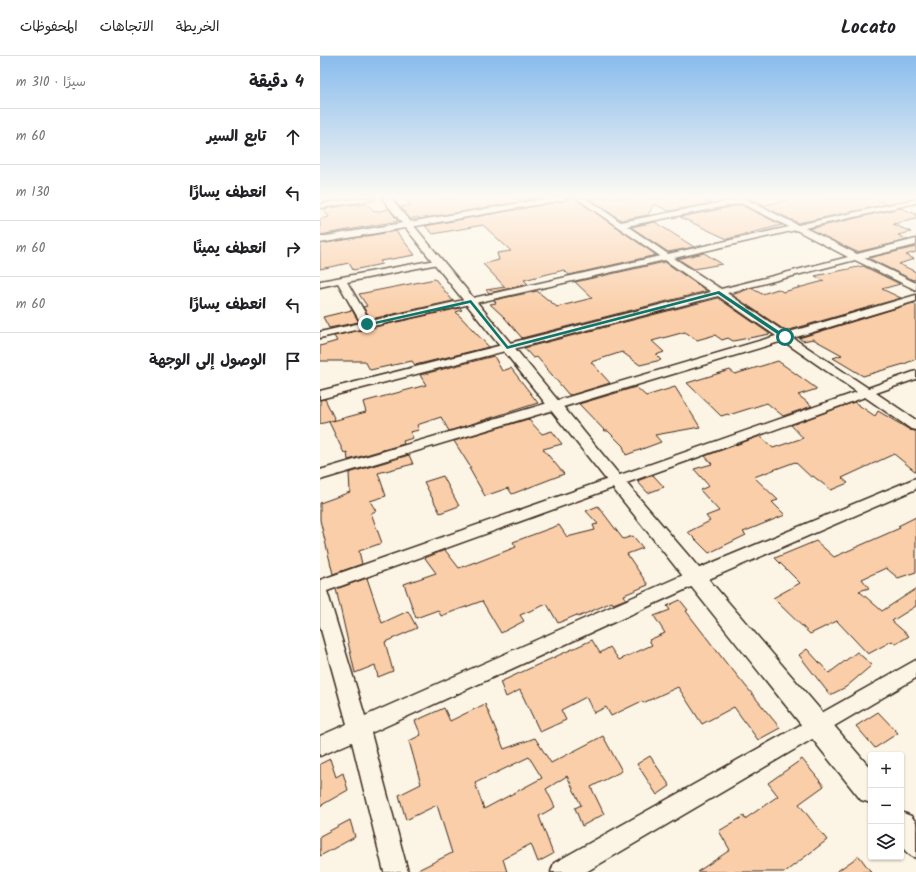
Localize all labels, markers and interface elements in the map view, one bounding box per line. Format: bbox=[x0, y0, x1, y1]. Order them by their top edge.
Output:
text: Locato bbox=[841, 13, 896, 43]
text: المحفوظات bbox=[20, 16, 78, 38]
text: الاتجاهات bbox=[100, 16, 154, 38]
text: الخريطة bbox=[176, 16, 219, 38]
text: 4 دقيقة bbox=[249, 69, 304, 96]
text: سيرًا · 310 m bbox=[16, 72, 86, 93]
text: تابع السير bbox=[207, 125, 266, 149]
text: 60 m bbox=[16, 126, 45, 147]
icon: ahead bbox=[282, 126, 304, 148]
text: انعطف يسارًا bbox=[189, 181, 266, 205]
text: 130 m bbox=[16, 182, 50, 203]
icon: left bbox=[282, 182, 304, 204]
text: انعطف يمينًا bbox=[193, 237, 266, 261]
text: 60 m bbox=[16, 238, 45, 259]
icon: right bbox=[282, 238, 304, 260]
text: انعطف يسارًا bbox=[189, 293, 266, 317]
text: 60 m bbox=[16, 294, 45, 315]
icon: left bbox=[282, 294, 304, 316]
route end bbox=[358, 315, 376, 333]
route start bbox=[776, 328, 794, 346]
text: الوصول إلى الوجهة bbox=[149, 349, 266, 373]
icon: arrive bbox=[282, 350, 304, 372]
map controls bbox=[868, 752, 904, 860]
button: + bbox=[868, 752, 904, 788]
button: − bbox=[868, 788, 904, 824]
button: layers bbox=[868, 824, 904, 860]

